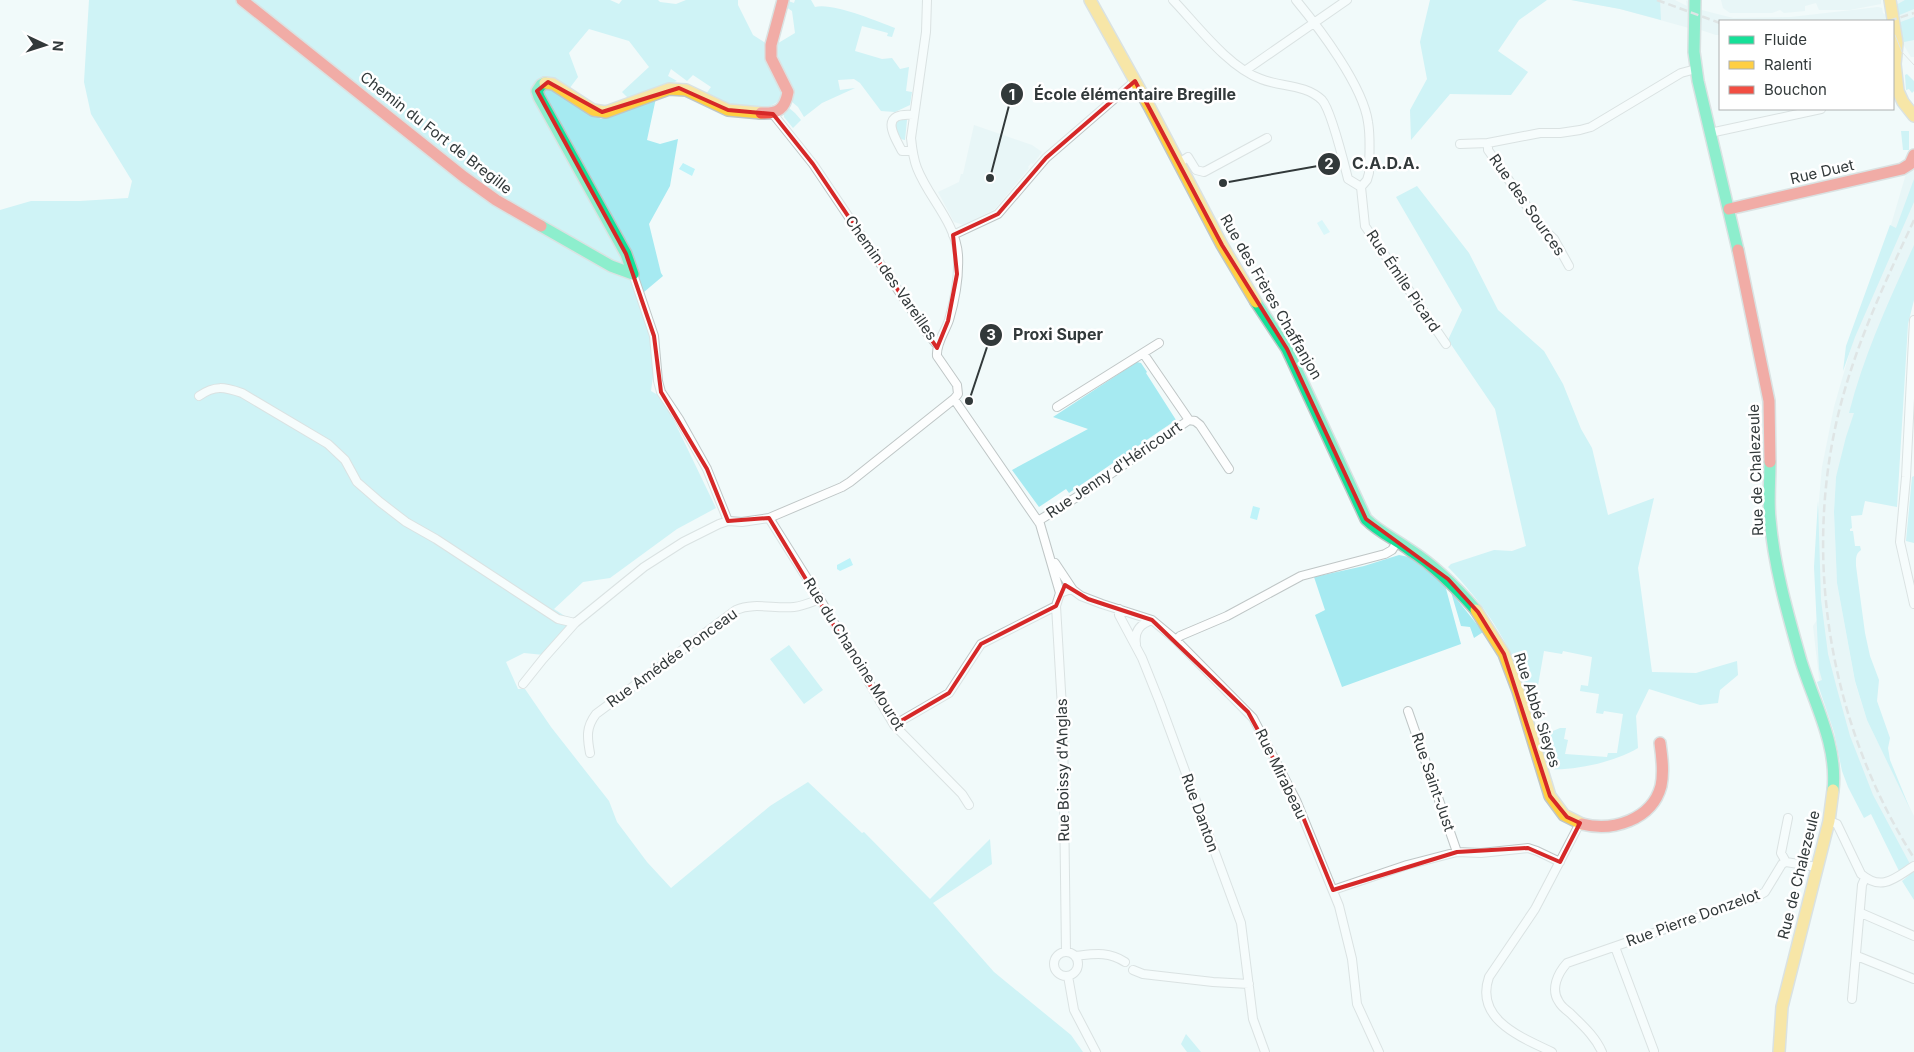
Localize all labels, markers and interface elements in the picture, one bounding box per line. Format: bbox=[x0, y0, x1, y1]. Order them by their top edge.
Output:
north arrow bbox=[20, 20, 70, 70]
legend bbox=[1719, 20, 1894, 110]
text: Fluide bbox=[1764, 30, 1807, 49]
text: N bbox=[50, 40, 67, 52]
text: Ralenti bbox=[1764, 55, 1812, 74]
street label: Chemin du Fort de Bregille bbox=[356, 67, 516, 198]
callout: École élémentaire Bregille bbox=[999, 79, 1246, 110]
text: Bouchon bbox=[1764, 80, 1827, 99]
text: École élémentaire Bregille bbox=[1034, 84, 1236, 104]
text: 1 bbox=[1009, 85, 1015, 104]
callout: C.A.D.A. bbox=[1317, 148, 1430, 179]
street label: Rue des Sources bbox=[1485, 150, 1570, 259]
text: C.A.D.A. bbox=[1352, 153, 1420, 173]
text: 2 bbox=[1324, 154, 1334, 173]
street label: Rue Duet bbox=[1788, 155, 1856, 188]
street label: Rue des Frères Chaffanjon bbox=[1216, 211, 1327, 383]
street label: Chemin des Vareilles bbox=[841, 212, 942, 344]
street label: Rue Émile Picard bbox=[1362, 226, 1445, 335]
callout: Proxi Super bbox=[979, 319, 1113, 350]
text: Proxi Super bbox=[1013, 324, 1103, 344]
text: 3 bbox=[986, 325, 996, 344]
street label: Rue de Chalezeule bbox=[1744, 404, 1767, 536]
street label: Rue Jenny d'Héricourt bbox=[1042, 417, 1185, 522]
street label: Rue du Chanoine Mourot bbox=[800, 574, 909, 733]
street label: Rue Amédée Ponceau bbox=[603, 604, 741, 711]
street label: Rue Abbé Sieyes bbox=[1510, 650, 1565, 770]
street label: Rue Boissy d'Anglas bbox=[1052, 698, 1073, 842]
street label: Rue Mirabeau bbox=[1251, 726, 1311, 822]
street label: Rue Saint-Just bbox=[1408, 730, 1459, 834]
street label: Rue Danton bbox=[1177, 771, 1223, 855]
street label: Rue de Chalezeule bbox=[1773, 808, 1824, 941]
street label: Rue Pierre Donzelot bbox=[1623, 885, 1762, 951]

